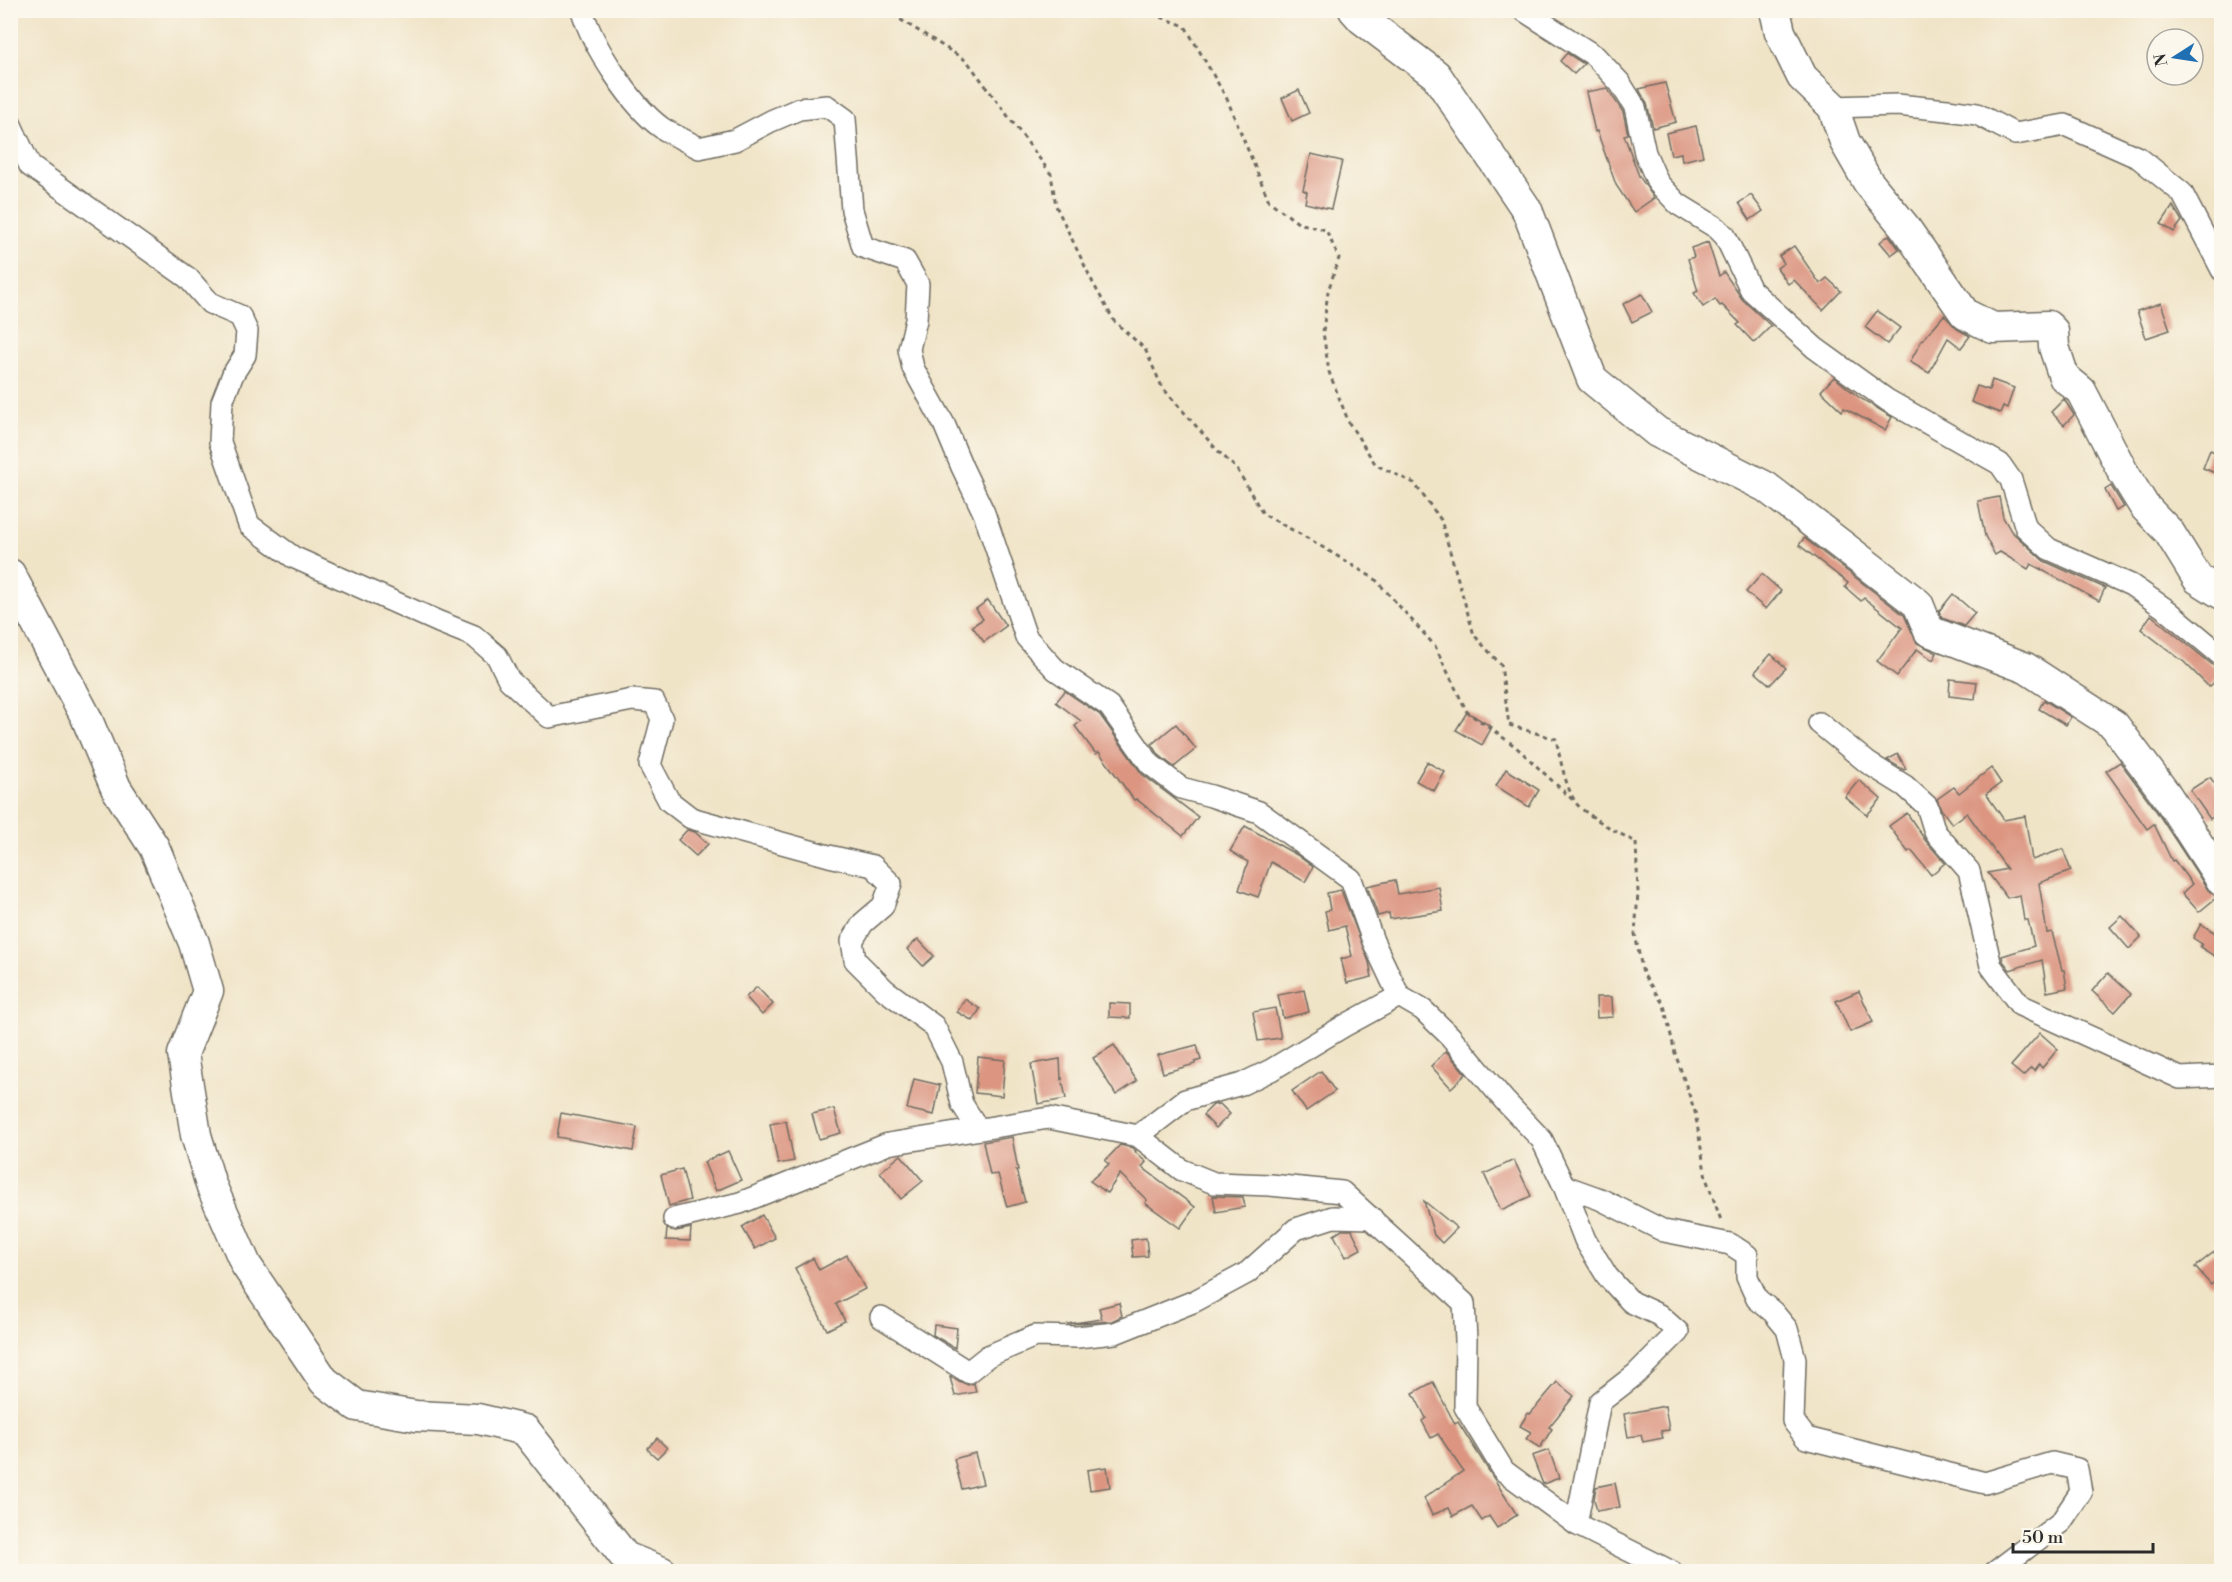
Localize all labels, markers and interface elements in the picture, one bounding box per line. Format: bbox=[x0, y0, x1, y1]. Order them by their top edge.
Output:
north arrow bbox=[2145, 27, 2205, 87]
text: N bbox=[2150, 51, 2172, 68]
scale bar bbox=[2013, 1516, 2152, 1554]
text: 50 m bbox=[2022, 1526, 2064, 1549]

